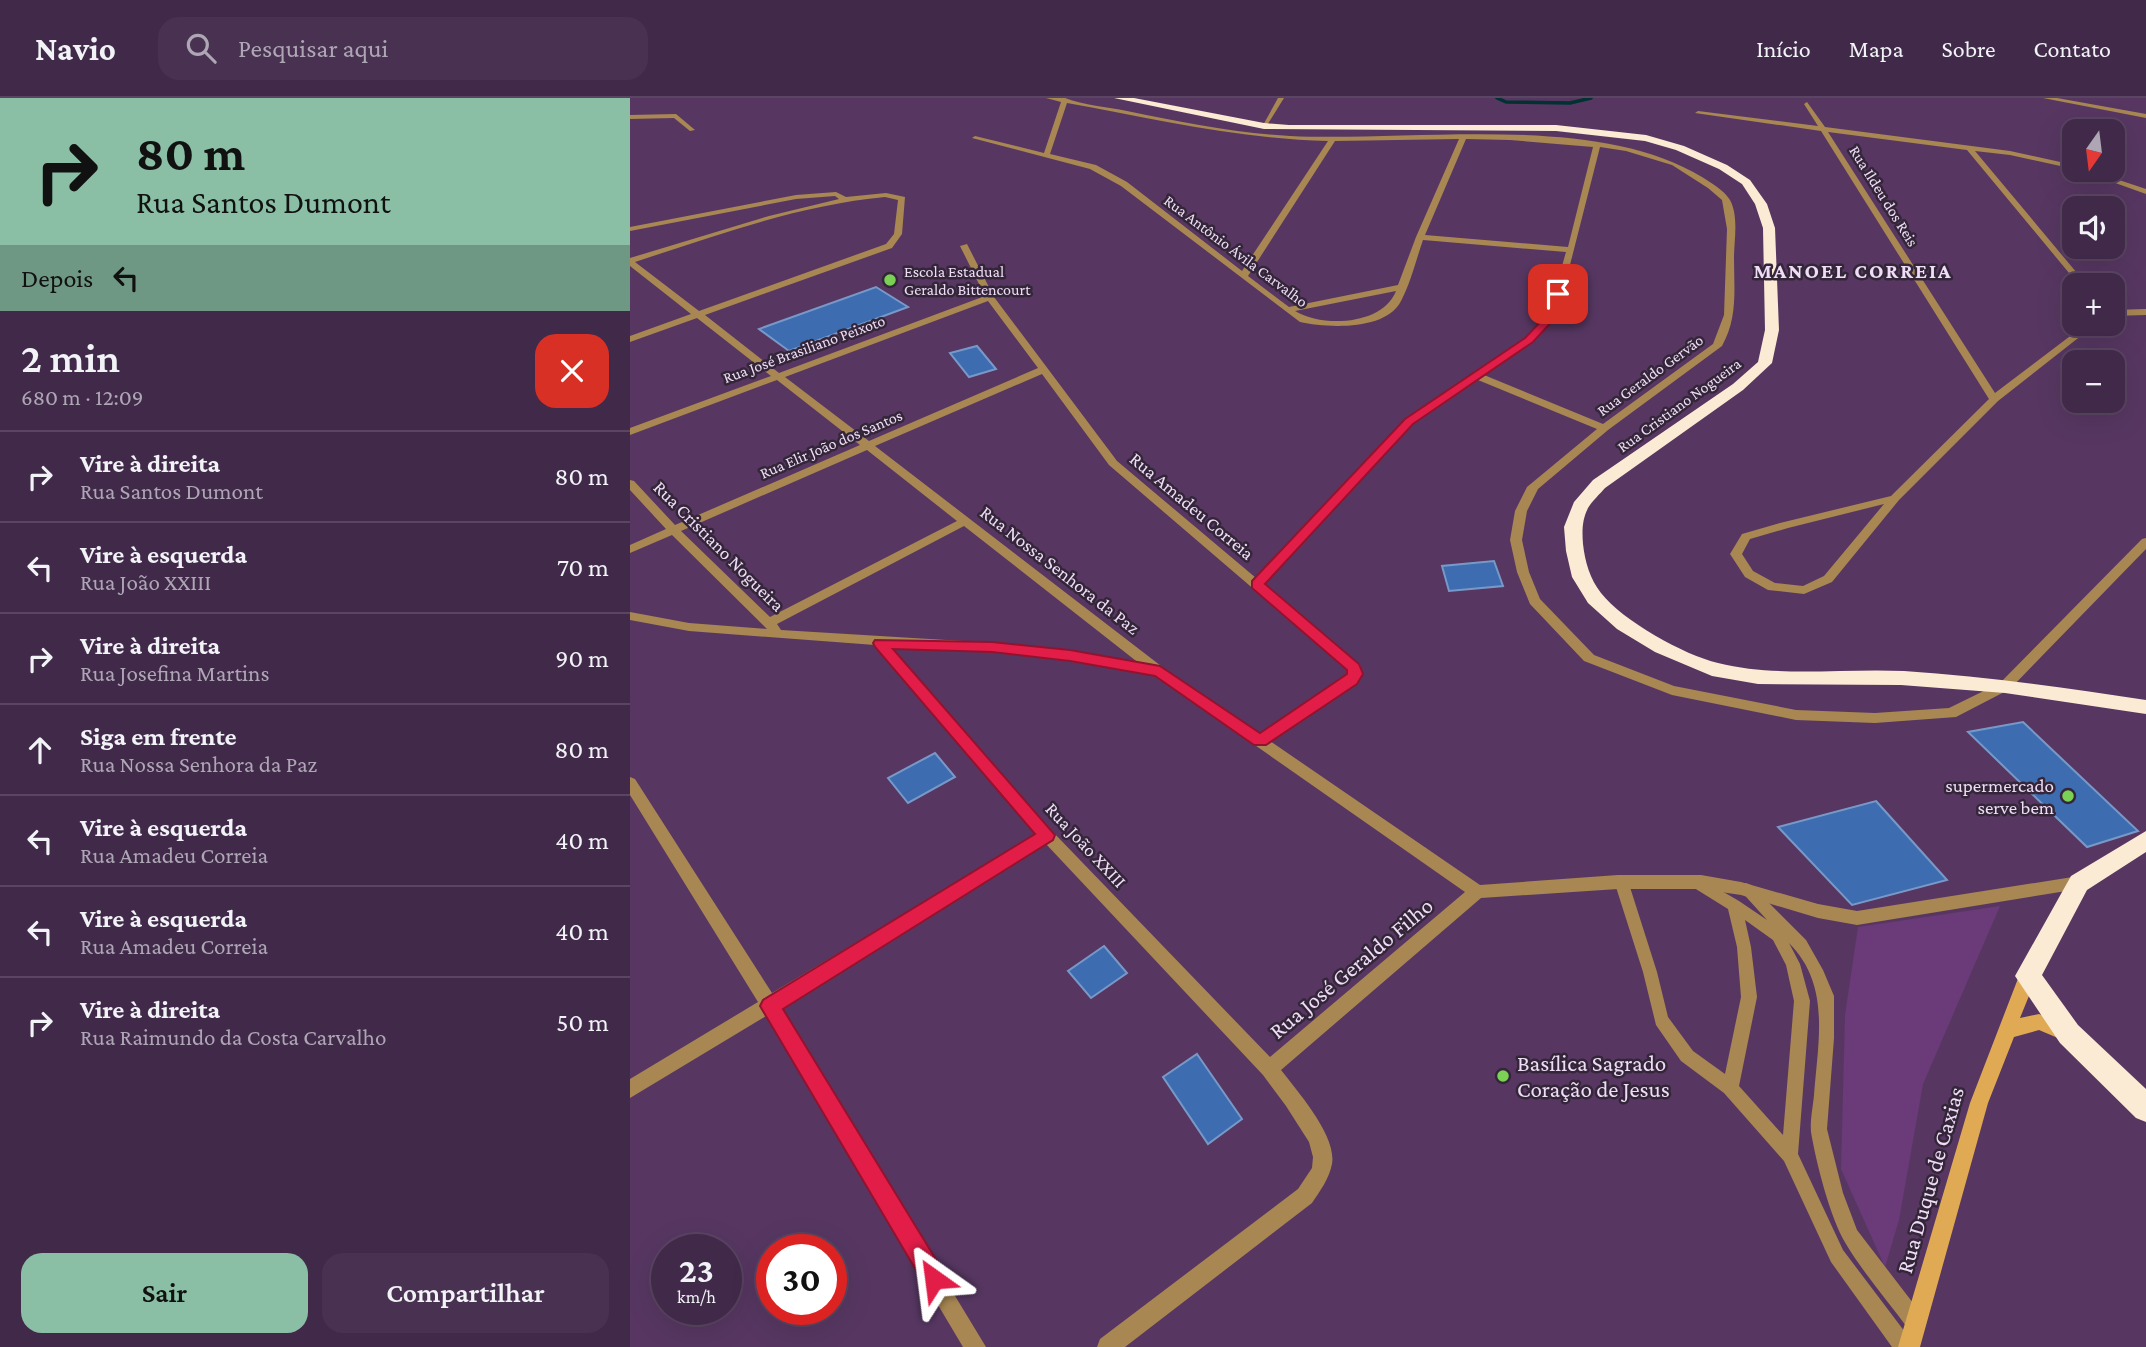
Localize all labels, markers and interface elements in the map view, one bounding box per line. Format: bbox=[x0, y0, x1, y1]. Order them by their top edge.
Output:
search box bbox=[158, 17, 648, 80]
icon: search bbox=[182, 29, 220, 67]
text: Navio bbox=[35, 30, 116, 67]
text: Pesquisar aqui bbox=[238, 34, 388, 63]
text: Início bbox=[1756, 35, 1811, 62]
text: Mapa bbox=[1849, 35, 1904, 62]
text: Sobre bbox=[1942, 35, 1996, 62]
text: Contato bbox=[2034, 35, 2111, 62]
north arrow bbox=[2062, 119, 2124, 182]
map controls bbox=[2062, 119, 2125, 413]
icon: right bbox=[21, 126, 112, 217]
text: 80 m bbox=[136, 126, 245, 181]
street label: Rua Ildeu dos Reis bbox=[1846, 143, 1922, 249]
text: Rua Santos Dumont bbox=[136, 184, 391, 220]
street label: Rua Antônio Ávila Carvalho bbox=[1161, 192, 1311, 310]
button: sound bbox=[2062, 196, 2125, 259]
icon: left bbox=[107, 259, 145, 297]
district label: MANOEL CORREIA bbox=[1753, 259, 1953, 283]
place label: Escola Estadual Geraldo Bittencourt bbox=[904, 263, 1031, 298]
text: Depois bbox=[21, 264, 93, 293]
pin bbox=[1528, 264, 1588, 324]
marker: Escola Estadual Geraldo Bittencourt bbox=[882, 272, 898, 288]
button: + bbox=[2062, 273, 2125, 336]
icon: arrive bbox=[1539, 275, 1577, 313]
street label: Rua José Brasiliano Peixoto bbox=[721, 312, 888, 387]
street label: Rua Geraldo Gervão bbox=[1594, 331, 1706, 419]
text: 2 min bbox=[21, 334, 120, 381]
button: close bbox=[535, 334, 609, 408]
button: − bbox=[2062, 350, 2125, 413]
street label: Rua Cristiano Nogueira bbox=[1614, 354, 1745, 456]
text: 680 m · 12:09 bbox=[21, 384, 144, 410]
street label: Rua Elir João dos Santos bbox=[757, 406, 905, 483]
street label: Rua Amadeu Correia bbox=[1126, 448, 1258, 564]
text: Vire à direita bbox=[80, 449, 220, 478]
icon: right bbox=[21, 458, 59, 496]
text: 80 m bbox=[555, 462, 609, 491]
street label: Rua Cristiano Nogueira bbox=[649, 476, 789, 616]
text: Rua Santos Dumont bbox=[80, 478, 263, 504]
street label: Rua Nossa Senhora da Paz bbox=[976, 501, 1144, 639]
text: Vire à esquerda bbox=[80, 540, 247, 569]
icon: left bbox=[21, 549, 59, 587]
text: 70 m bbox=[557, 553, 609, 582]
text: Rua João XXIII bbox=[80, 569, 211, 595]
text: Vire à direita bbox=[80, 631, 220, 660]
icon: right bbox=[21, 640, 59, 678]
text: 90 m bbox=[555, 644, 609, 673]
text: Rua Josefina Martins bbox=[80, 660, 270, 686]
text: Siga em frente bbox=[80, 722, 237, 751]
icon: ahead bbox=[21, 731, 59, 769]
text: 80 m bbox=[555, 735, 609, 764]
text: Rua Nossa Senhora da Paz bbox=[80, 751, 317, 777]
place label: supermercado serve bem bbox=[1945, 775, 2054, 818]
marker: supermercado serve bem bbox=[2060, 788, 2076, 804]
street label: Rua João XXIII bbox=[1041, 798, 1131, 892]
text: Vire à esquerda bbox=[80, 813, 247, 842]
icon: left bbox=[21, 822, 59, 860]
text: 40 m bbox=[555, 826, 609, 855]
text: Rua Amadeu Correia bbox=[80, 842, 268, 868]
street label: Rua José Geraldo Filho bbox=[1264, 892, 1438, 1044]
text: Vire à esquerda bbox=[80, 904, 247, 933]
icon: left bbox=[21, 913, 59, 951]
text: 40 m bbox=[555, 917, 609, 946]
text: Rua Amadeu Correia bbox=[80, 933, 268, 959]
text: Vire à direita bbox=[80, 995, 220, 1024]
icon: right bbox=[21, 1004, 59, 1042]
text: 50 m bbox=[556, 1008, 609, 1037]
text: Rua Raimundo da Costa Carvalho bbox=[80, 1024, 386, 1050]
place label: Basílica Sagrado Coração de Jesus bbox=[1517, 1050, 1670, 1102]
marker: Basílica Sagrado Coração de Jesus bbox=[1495, 1068, 1511, 1084]
street label: Rua Duque de Caxias bbox=[1891, 1084, 1969, 1276]
speed limit sign: 30 bbox=[756, 1234, 847, 1325]
position arrow bbox=[897, 1242, 971, 1316]
text: 23 bbox=[679, 1251, 714, 1290]
button: Sair bbox=[21, 1253, 308, 1333]
button: Compartilhar bbox=[322, 1253, 609, 1333]
text: km/h bbox=[677, 1287, 716, 1307]

